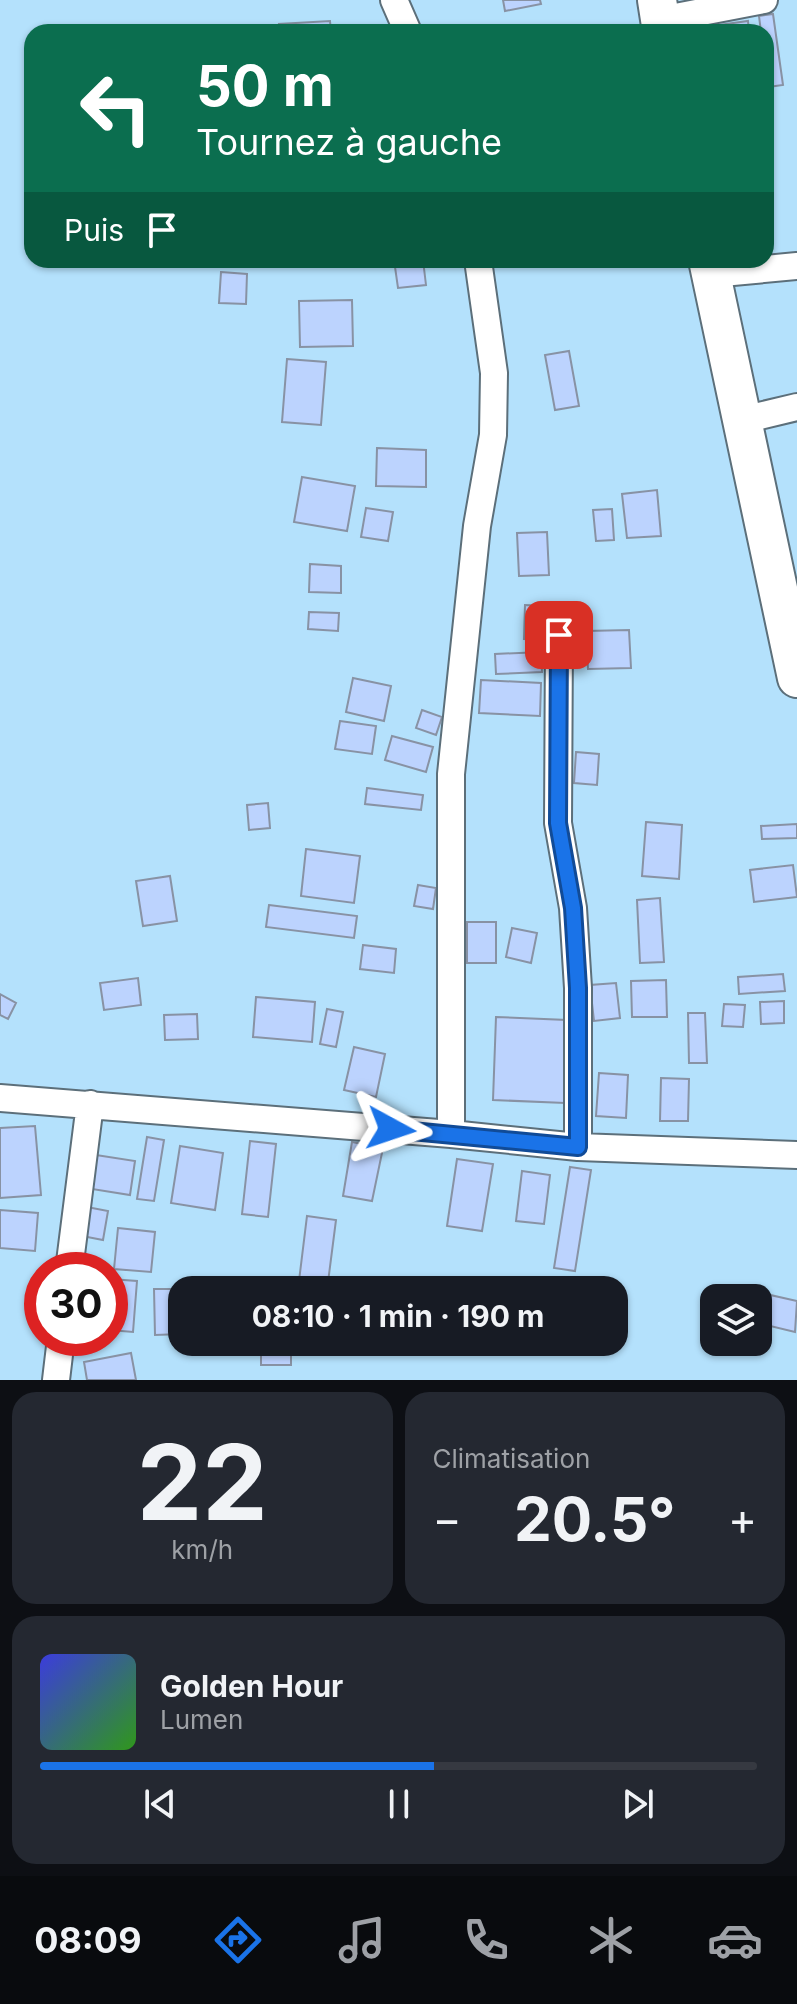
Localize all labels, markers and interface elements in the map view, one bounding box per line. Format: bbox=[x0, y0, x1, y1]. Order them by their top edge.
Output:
text: 50 m bbox=[196, 52, 334, 120]
icon: left bbox=[64, 56, 168, 160]
text: Tournez à gauche bbox=[196, 120, 502, 164]
icon: arrive bbox=[140, 208, 184, 252]
text: Puis bbox=[64, 212, 124, 248]
pin bbox=[525, 601, 593, 669]
icon: arrive bbox=[537, 613, 581, 657]
position arrow bbox=[349, 1087, 433, 1171]
speed limit sign: 30 bbox=[24, 1252, 128, 1356]
map controls bbox=[700, 1284, 772, 1356]
button: layers bbox=[700, 1284, 772, 1356]
text: 08:10 · 1 min · 190 m bbox=[252, 1298, 544, 1334]
text: 22 bbox=[137, 1419, 268, 1545]
text: Climatisation bbox=[433, 1443, 590, 1474]
text: 20.5° bbox=[514, 1483, 676, 1555]
text: − bbox=[433, 1492, 462, 1546]
text: + bbox=[728, 1492, 757, 1546]
text: km/h bbox=[171, 1534, 233, 1565]
text: Golden Hour bbox=[160, 1668, 343, 1704]
text: Lumen bbox=[160, 1704, 243, 1735]
icon: previous bbox=[138, 1782, 182, 1826]
icon: pause bbox=[377, 1782, 421, 1826]
icon: next bbox=[616, 1782, 660, 1826]
icon: directions bbox=[210, 1912, 266, 1968]
icon: music bbox=[334, 1912, 390, 1968]
icon: phone bbox=[458, 1912, 514, 1968]
icon: climate bbox=[583, 1912, 639, 1968]
icon: car bbox=[707, 1912, 763, 1968]
text: 08:09 bbox=[34, 1918, 142, 1962]

